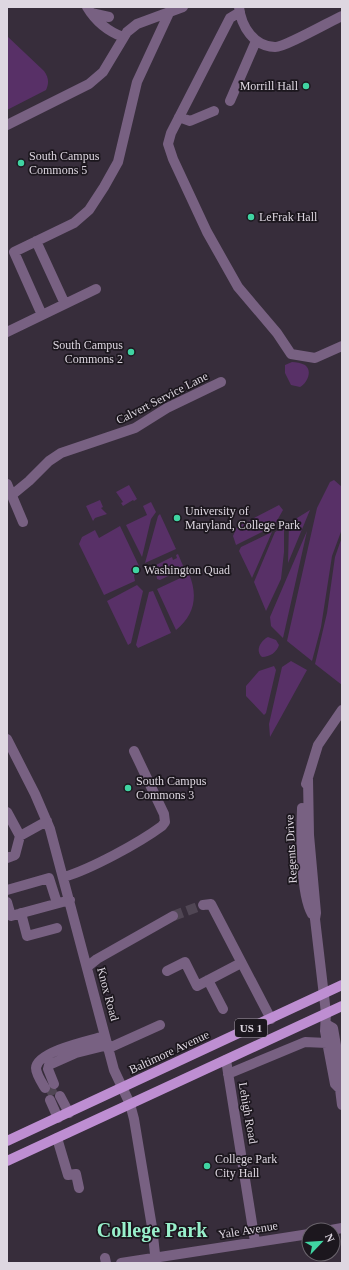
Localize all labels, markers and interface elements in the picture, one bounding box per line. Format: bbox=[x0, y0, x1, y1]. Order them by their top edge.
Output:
place label: Morrill Hall bbox=[240, 79, 299, 93]
marker: Morrill Hall bbox=[301, 81, 311, 91]
place label: South Campus Commons 5 bbox=[29, 149, 100, 177]
marker: South Campus Commons 5 bbox=[16, 158, 26, 168]
place label: LeFrak Hall bbox=[259, 210, 318, 224]
marker: LeFrak Hall bbox=[246, 212, 256, 222]
place label: South Campus Commons 2 bbox=[53, 338, 123, 366]
marker: South Campus Commons 2 bbox=[126, 347, 136, 357]
street label: Calvert Service Lane bbox=[114, 369, 210, 427]
place label: University of Maryland, College Park bbox=[185, 504, 300, 532]
marker: University of Maryland, College Park bbox=[172, 513, 182, 523]
place label: Washington Quad bbox=[144, 563, 230, 577]
marker: Washington Quad bbox=[131, 565, 141, 575]
place label: South Campus Commons 3 bbox=[136, 774, 207, 802]
marker: South Campus Commons 3 bbox=[123, 783, 133, 793]
street label: Regents Drive bbox=[282, 814, 300, 884]
street label: Knox Road bbox=[94, 966, 122, 1022]
road number: US 1 bbox=[235, 1019, 267, 1037]
street label: Baltimore Avenue bbox=[127, 1027, 211, 1077]
street label: Lehigh Road bbox=[236, 1081, 260, 1145]
place label: College Park City Hall bbox=[215, 1152, 277, 1180]
marker: College Park City Hall bbox=[202, 1161, 212, 1171]
street label: Yale Avenue bbox=[217, 1218, 279, 1242]
district label: College Park bbox=[97, 1219, 208, 1242]
north arrow bbox=[301, 1222, 341, 1262]
text: N bbox=[323, 1232, 337, 1244]

